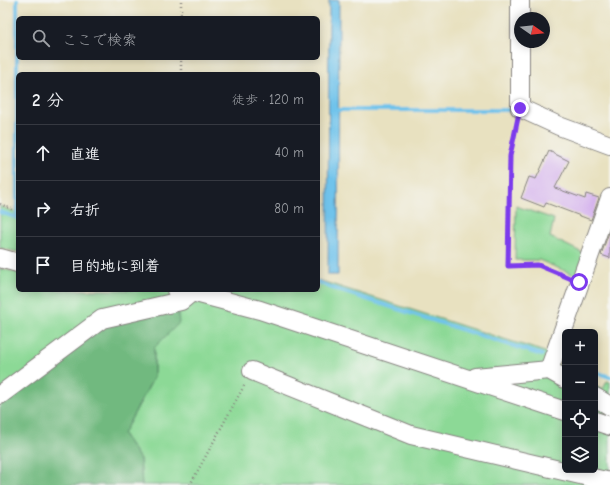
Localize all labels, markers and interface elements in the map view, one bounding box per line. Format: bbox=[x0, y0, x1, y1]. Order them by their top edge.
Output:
north arrow bbox=[514, 12, 550, 48]
search box bbox=[16, 16, 320, 60]
icon: search bbox=[30, 27, 52, 49]
text: ここで検索 bbox=[62, 31, 137, 49]
text: 2 分 bbox=[32, 91, 64, 110]
text: 徒歩 · 120 m bbox=[232, 92, 304, 107]
route end bbox=[511, 99, 529, 117]
icon: ahead bbox=[32, 142, 54, 164]
text: 直進 bbox=[70, 145, 100, 163]
text: 40 m bbox=[275, 145, 304, 160]
icon: right bbox=[32, 198, 54, 220]
text: 右折 bbox=[70, 201, 100, 219]
text: 80 m bbox=[274, 201, 304, 216]
icon: arrive bbox=[32, 254, 54, 276]
text: 目的地に到着 bbox=[70, 257, 160, 275]
route start bbox=[570, 273, 588, 291]
map controls bbox=[562, 329, 598, 473]
button: + bbox=[562, 329, 598, 365]
button: − bbox=[562, 365, 598, 401]
button: locate bbox=[562, 401, 598, 437]
button: layers bbox=[562, 437, 598, 473]

